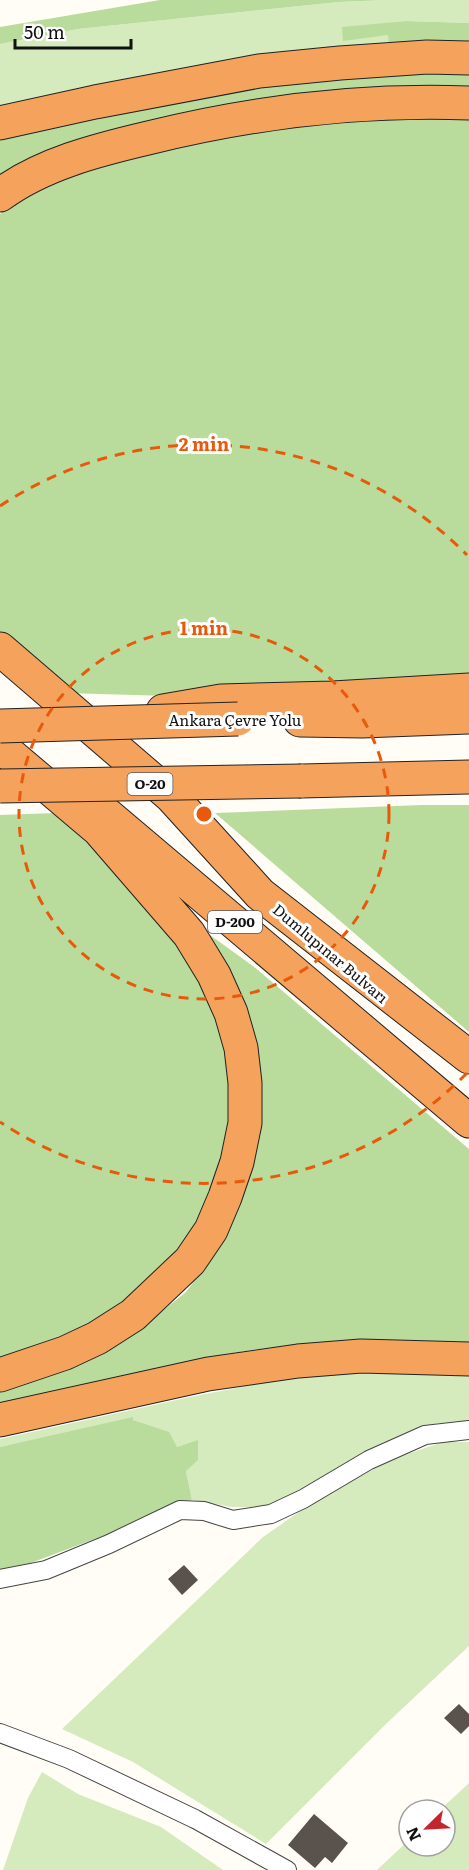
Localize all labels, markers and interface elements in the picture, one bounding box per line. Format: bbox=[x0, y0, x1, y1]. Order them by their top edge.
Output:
scale bar bbox=[15, 12, 130, 50]
text: 50 m bbox=[24, 18, 65, 45]
text: 2 min bbox=[179, 430, 230, 457]
text: 1 min bbox=[180, 614, 229, 641]
street label: Ankara Çevre Yolu bbox=[169, 708, 302, 731]
road number: O-20 bbox=[128, 773, 172, 795]
centre of rings bbox=[194, 804, 214, 824]
street label: Dumlupınar Bulvarı bbox=[268, 898, 394, 1008]
road number: D-200 bbox=[208, 911, 262, 933]
north arrow bbox=[397, 1798, 457, 1858]
text: N bbox=[399, 1823, 426, 1846]

